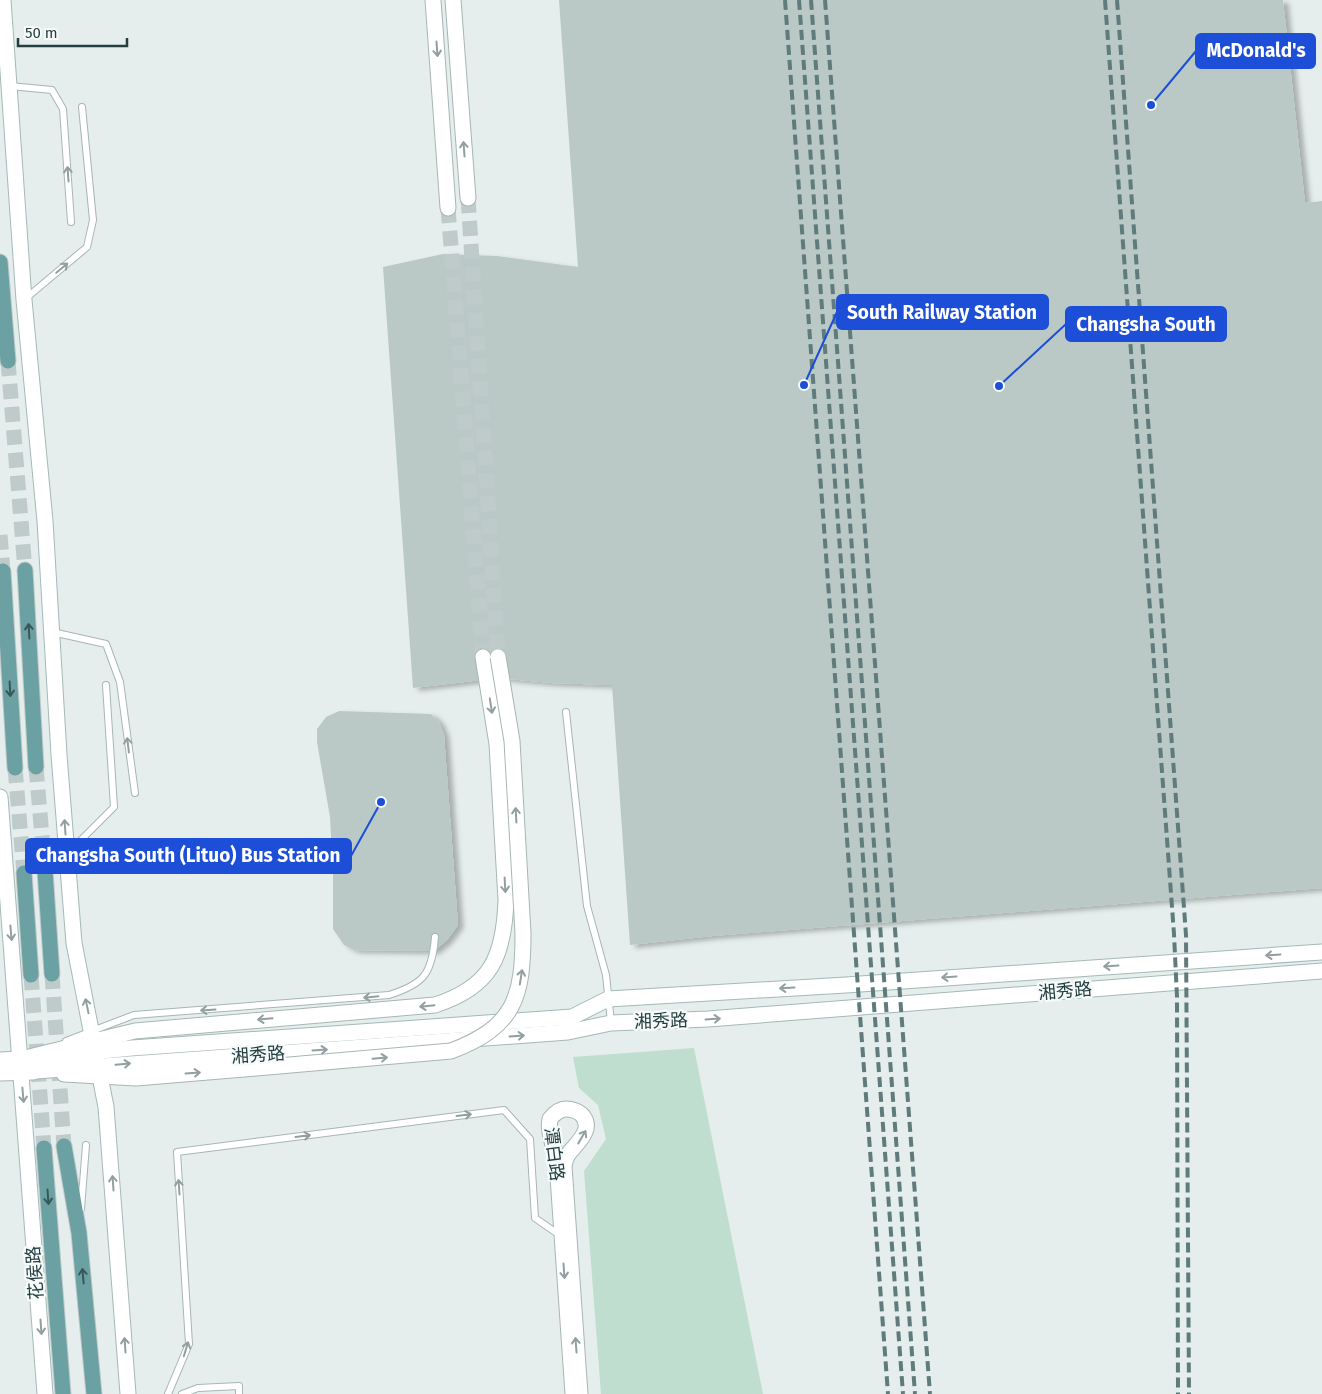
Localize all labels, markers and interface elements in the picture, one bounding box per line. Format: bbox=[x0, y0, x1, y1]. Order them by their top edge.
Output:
scale bar bbox=[18, 15, 126, 47]
text: 50 m bbox=[25, 24, 58, 42]
callout: McDonald's bbox=[1196, 34, 1315, 68]
text: McDonald's bbox=[1206, 39, 1306, 62]
one-way arrow bbox=[432, 40, 441, 56]
one-way arrow bbox=[459, 142, 469, 158]
one-way arrow bbox=[63, 166, 72, 182]
one-way arrow bbox=[55, 263, 68, 274]
callout: South Railway Station bbox=[837, 295, 1048, 329]
text: South Railway Station bbox=[847, 301, 1037, 324]
callout: Changsha South bbox=[1066, 307, 1226, 341]
text: Changsha South bbox=[1076, 313, 1216, 336]
one-way arrow bbox=[24, 623, 33, 639]
one-way arrow bbox=[6, 681, 15, 697]
one-way arrow bbox=[486, 697, 496, 713]
one-way arrow bbox=[123, 737, 133, 753]
one-way arrow bbox=[512, 807, 521, 823]
one-way arrow bbox=[60, 819, 69, 835]
callout: Changsha South (Lituo) Bus Station bbox=[26, 839, 351, 873]
text: Changsha South (Lituo) Bus Station bbox=[36, 844, 340, 867]
one-way arrow bbox=[500, 877, 509, 893]
one-way arrow bbox=[6, 925, 15, 941]
one-way arrow bbox=[1266, 950, 1282, 960]
one-way arrow bbox=[1104, 962, 1120, 971]
one-way arrow bbox=[516, 970, 526, 986]
one-way arrow bbox=[941, 973, 957, 982]
street label: 湘秀路 bbox=[1037, 978, 1093, 1004]
one-way arrow bbox=[779, 984, 795, 993]
one-way arrow bbox=[363, 992, 379, 1002]
one-way arrow bbox=[81, 998, 91, 1014]
one-way arrow bbox=[419, 1001, 435, 1011]
one-way arrow bbox=[201, 1005, 217, 1014]
street label: 湘秀路 bbox=[634, 1009, 688, 1033]
one-way arrow bbox=[705, 1014, 721, 1023]
one-way arrow bbox=[257, 1015, 273, 1024]
one-way arrow bbox=[508, 1031, 524, 1040]
street label: 湘秀路 bbox=[230, 1042, 286, 1068]
one-way arrow bbox=[311, 1046, 327, 1055]
one-way arrow bbox=[371, 1054, 387, 1063]
one-way arrow bbox=[114, 1059, 130, 1069]
one-way arrow bbox=[184, 1069, 200, 1078]
one-way arrow bbox=[19, 1087, 28, 1103]
one-way arrow bbox=[456, 1110, 472, 1120]
street label: 潭白路 bbox=[540, 1126, 568, 1182]
one-way arrow bbox=[577, 1130, 587, 1144]
one-way arrow bbox=[294, 1131, 310, 1141]
one-way arrow bbox=[108, 1176, 117, 1192]
one-way arrow bbox=[174, 1179, 183, 1195]
one-way arrow bbox=[43, 1188, 52, 1204]
street label: 花侯路 bbox=[22, 1245, 48, 1301]
one-way arrow bbox=[559, 1263, 568, 1279]
one-way arrow bbox=[78, 1268, 88, 1284]
one-way arrow bbox=[36, 1319, 45, 1335]
one-way arrow bbox=[120, 1338, 129, 1354]
one-way arrow bbox=[572, 1338, 581, 1354]
one-way arrow bbox=[182, 1341, 192, 1357]

